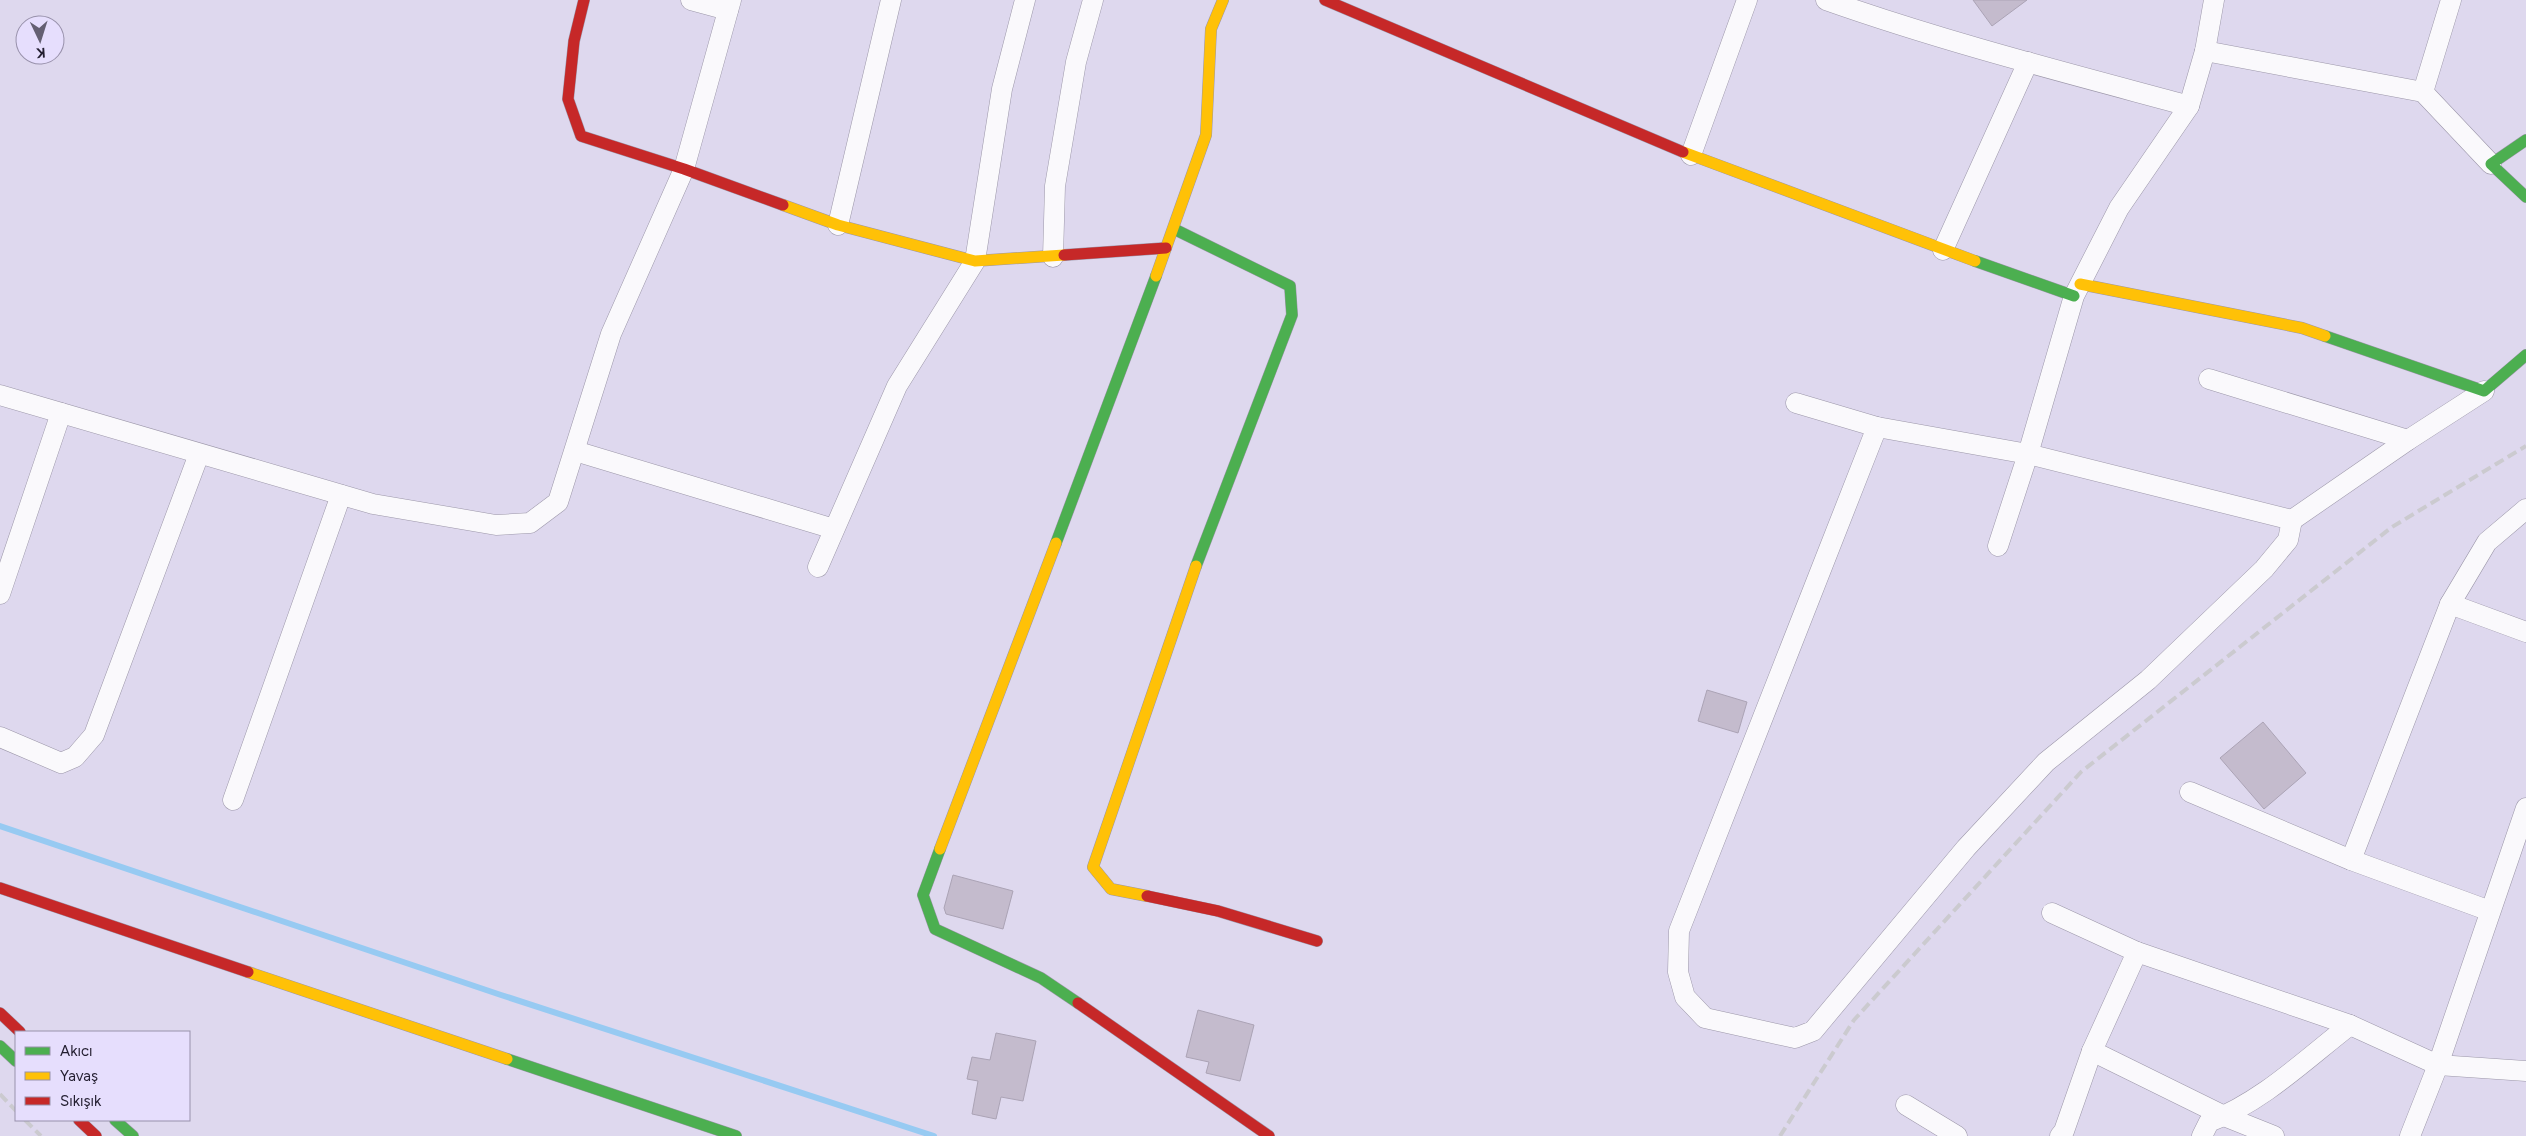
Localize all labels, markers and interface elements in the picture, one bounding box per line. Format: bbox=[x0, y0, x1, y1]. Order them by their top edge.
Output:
north arrow bbox=[15, 15, 65, 65]
text: K bbox=[35, 44, 46, 61]
legend bbox=[15, 1031, 190, 1121]
text: Akıcı bbox=[60, 1042, 93, 1060]
text: Yavaş bbox=[60, 1067, 98, 1085]
text: Sıkışık bbox=[60, 1092, 102, 1110]

